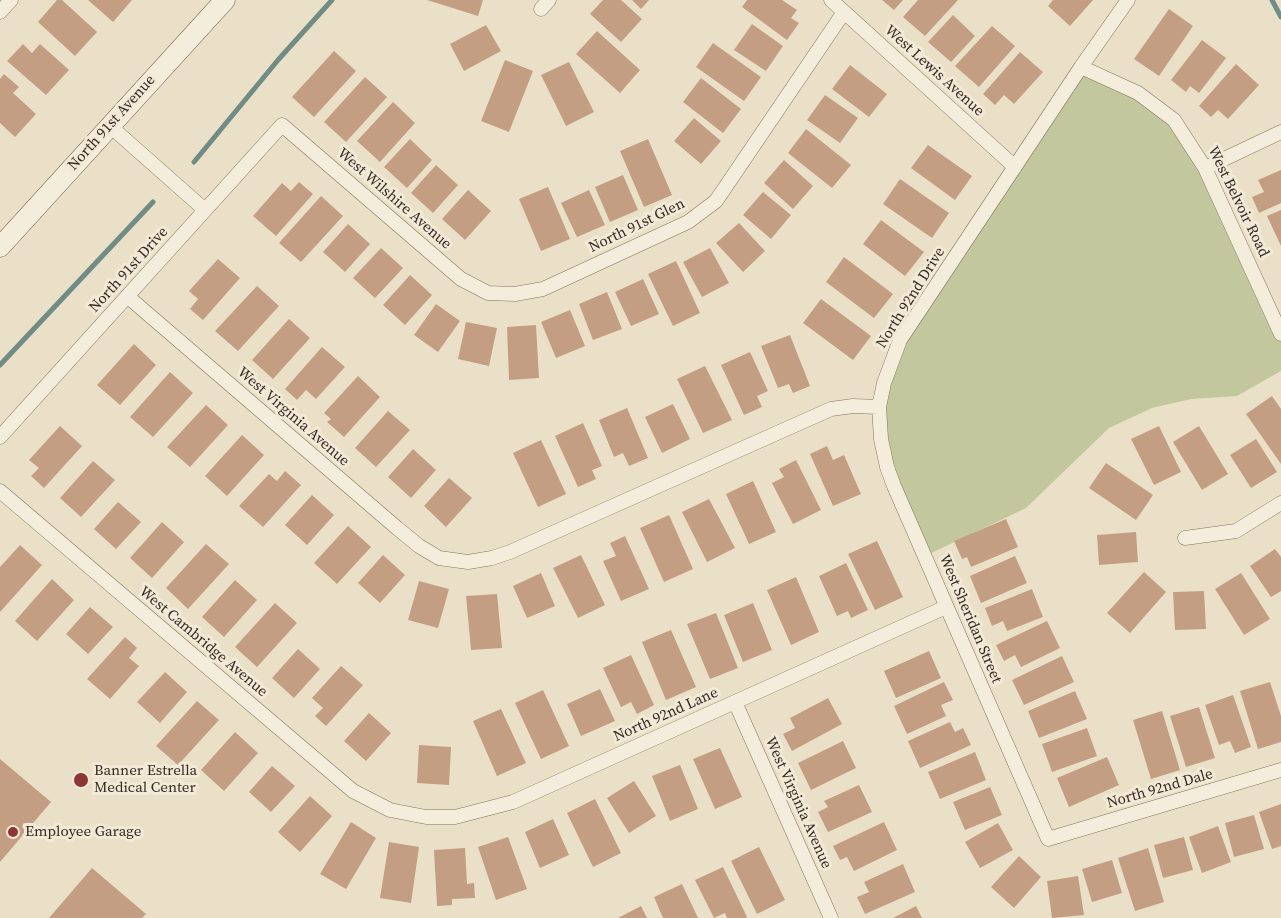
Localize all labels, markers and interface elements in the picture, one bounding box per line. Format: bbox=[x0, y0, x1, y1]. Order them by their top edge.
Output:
street label: West Lewis Avenue bbox=[881, 22, 987, 120]
street label: North 91st Avenue bbox=[64, 72, 160, 174]
street label: West Belvoir Road bbox=[1203, 144, 1273, 260]
street label: West Wilshire Avenue bbox=[333, 145, 455, 253]
street label: North 91st Glen bbox=[586, 195, 688, 257]
street label: North 91st Drive bbox=[86, 223, 172, 317]
street label: North 92nd Drive bbox=[873, 244, 949, 352]
street label: West Virginia Avenue bbox=[233, 363, 353, 471]
street label: West Sheridan Street bbox=[935, 552, 1005, 686]
street label: West Cambridge Avenue bbox=[135, 583, 271, 701]
street label: North 92nd Lane bbox=[611, 684, 721, 746]
street label: West Virginia Avenue bbox=[761, 734, 835, 872]
place label: Banner Estrella Medical Center bbox=[94, 762, 197, 797]
street label: North 92nd Dale bbox=[1105, 765, 1215, 813]
marker: Banner Estrella Medical Center bbox=[72, 771, 90, 789]
place label: Employee Garage bbox=[25, 823, 141, 841]
marker: Employee Garage bbox=[6, 825, 20, 839]

